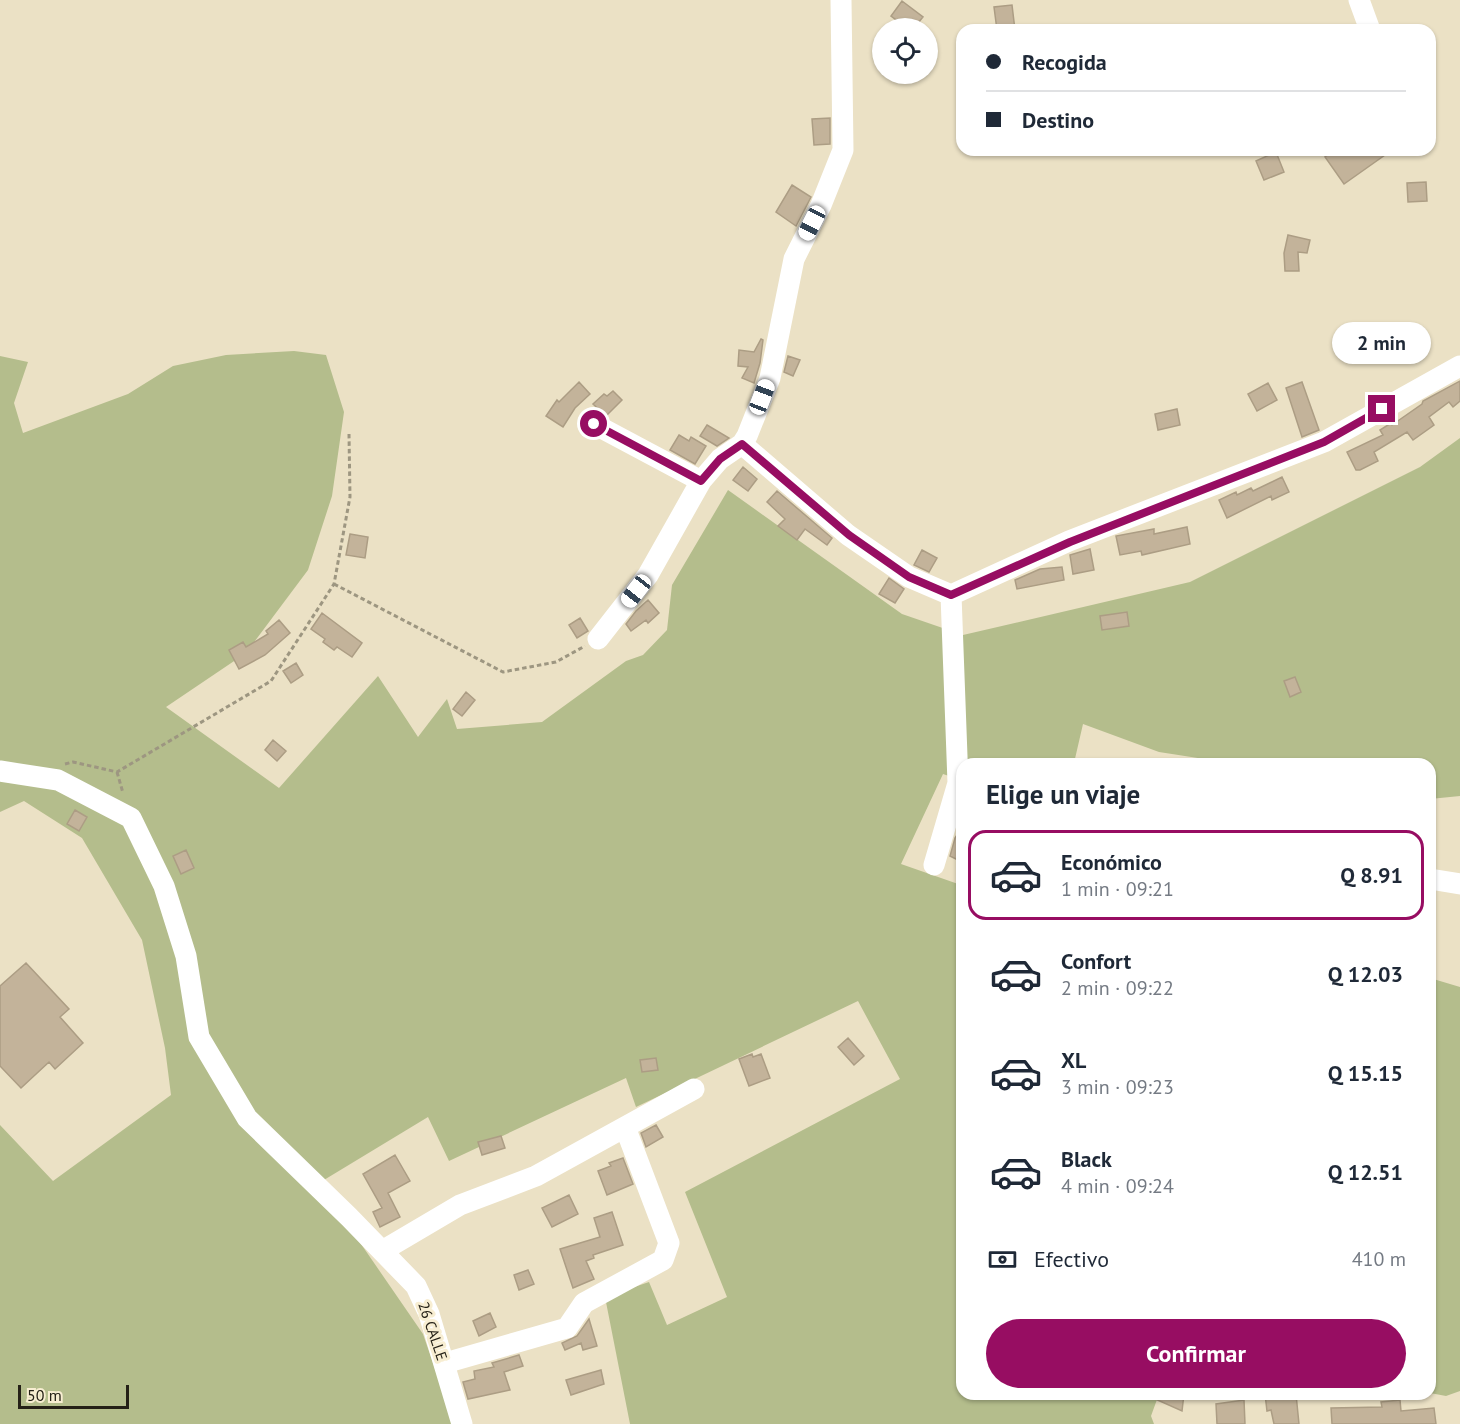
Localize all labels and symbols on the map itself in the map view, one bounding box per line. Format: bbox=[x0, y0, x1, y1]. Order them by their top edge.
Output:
car bbox=[796, 203, 828, 243]
callout: 2 min bbox=[1332, 322, 1432, 364]
car bbox=[747, 377, 777, 417]
route end bbox=[1368, 395, 1395, 422]
route start bbox=[580, 410, 607, 437]
car bbox=[618, 571, 654, 611]
street label: 26 CALLE bbox=[414, 1299, 452, 1363]
scale bar bbox=[18, 1382, 129, 1410]

